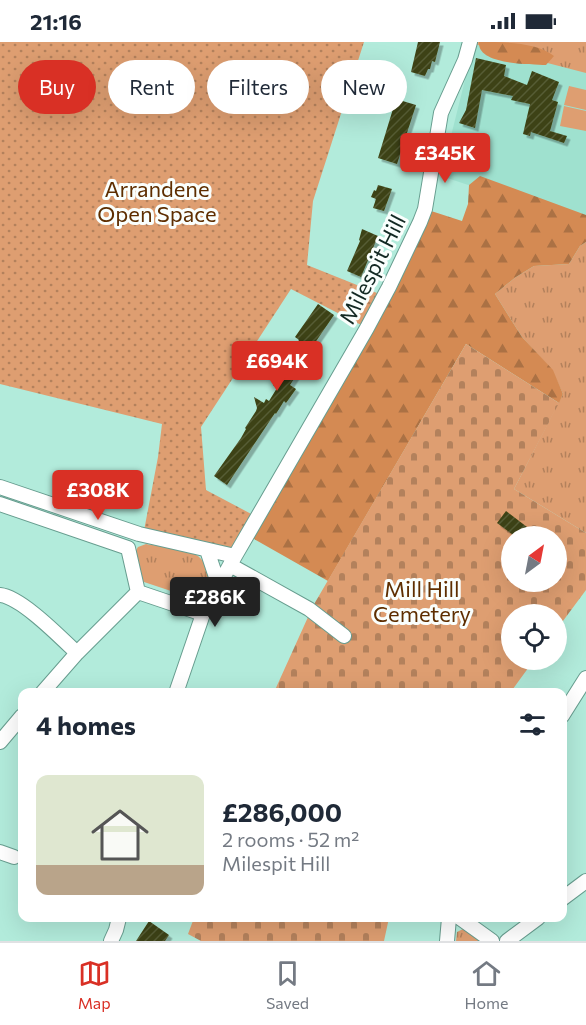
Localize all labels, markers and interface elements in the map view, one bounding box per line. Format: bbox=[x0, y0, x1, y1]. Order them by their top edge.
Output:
text: 21:16 bbox=[30, 8, 82, 35]
chip: Buy bbox=[18, 60, 96, 114]
chip: Rent bbox=[108, 60, 195, 114]
chip: Filters bbox=[207, 60, 309, 114]
chip: New bbox=[321, 60, 407, 114]
pin: £345K bbox=[403, 133, 487, 184]
text: £345K bbox=[414, 140, 476, 164]
park label: Arrandene Open Space bbox=[97, 175, 217, 227]
street label: Milespit Hill bbox=[333, 210, 411, 328]
pin: £694K bbox=[235, 341, 319, 392]
text: £694K bbox=[246, 348, 308, 372]
pin: £308K bbox=[56, 470, 140, 521]
text: £308K bbox=[66, 477, 130, 501]
north arrow bbox=[501, 526, 567, 592]
map controls bbox=[501, 526, 567, 670]
park label: Mill Hill Cemetery bbox=[373, 575, 471, 627]
pin: £286K bbox=[173, 577, 257, 628]
text: £286K bbox=[184, 584, 246, 608]
button: locate bbox=[501, 604, 567, 670]
icon: filters bbox=[516, 708, 549, 741]
text: 4 homes bbox=[36, 709, 136, 740]
text: £286,000 bbox=[222, 796, 342, 827]
icon: home bbox=[84, 799, 156, 871]
text: 2 rooms · 52 m² bbox=[222, 827, 359, 851]
text: Milespit Hill bbox=[222, 851, 330, 875]
tab: Map bbox=[78, 957, 111, 1012]
tab: Saved bbox=[266, 957, 309, 1012]
tab: Home bbox=[464, 957, 508, 1012]

